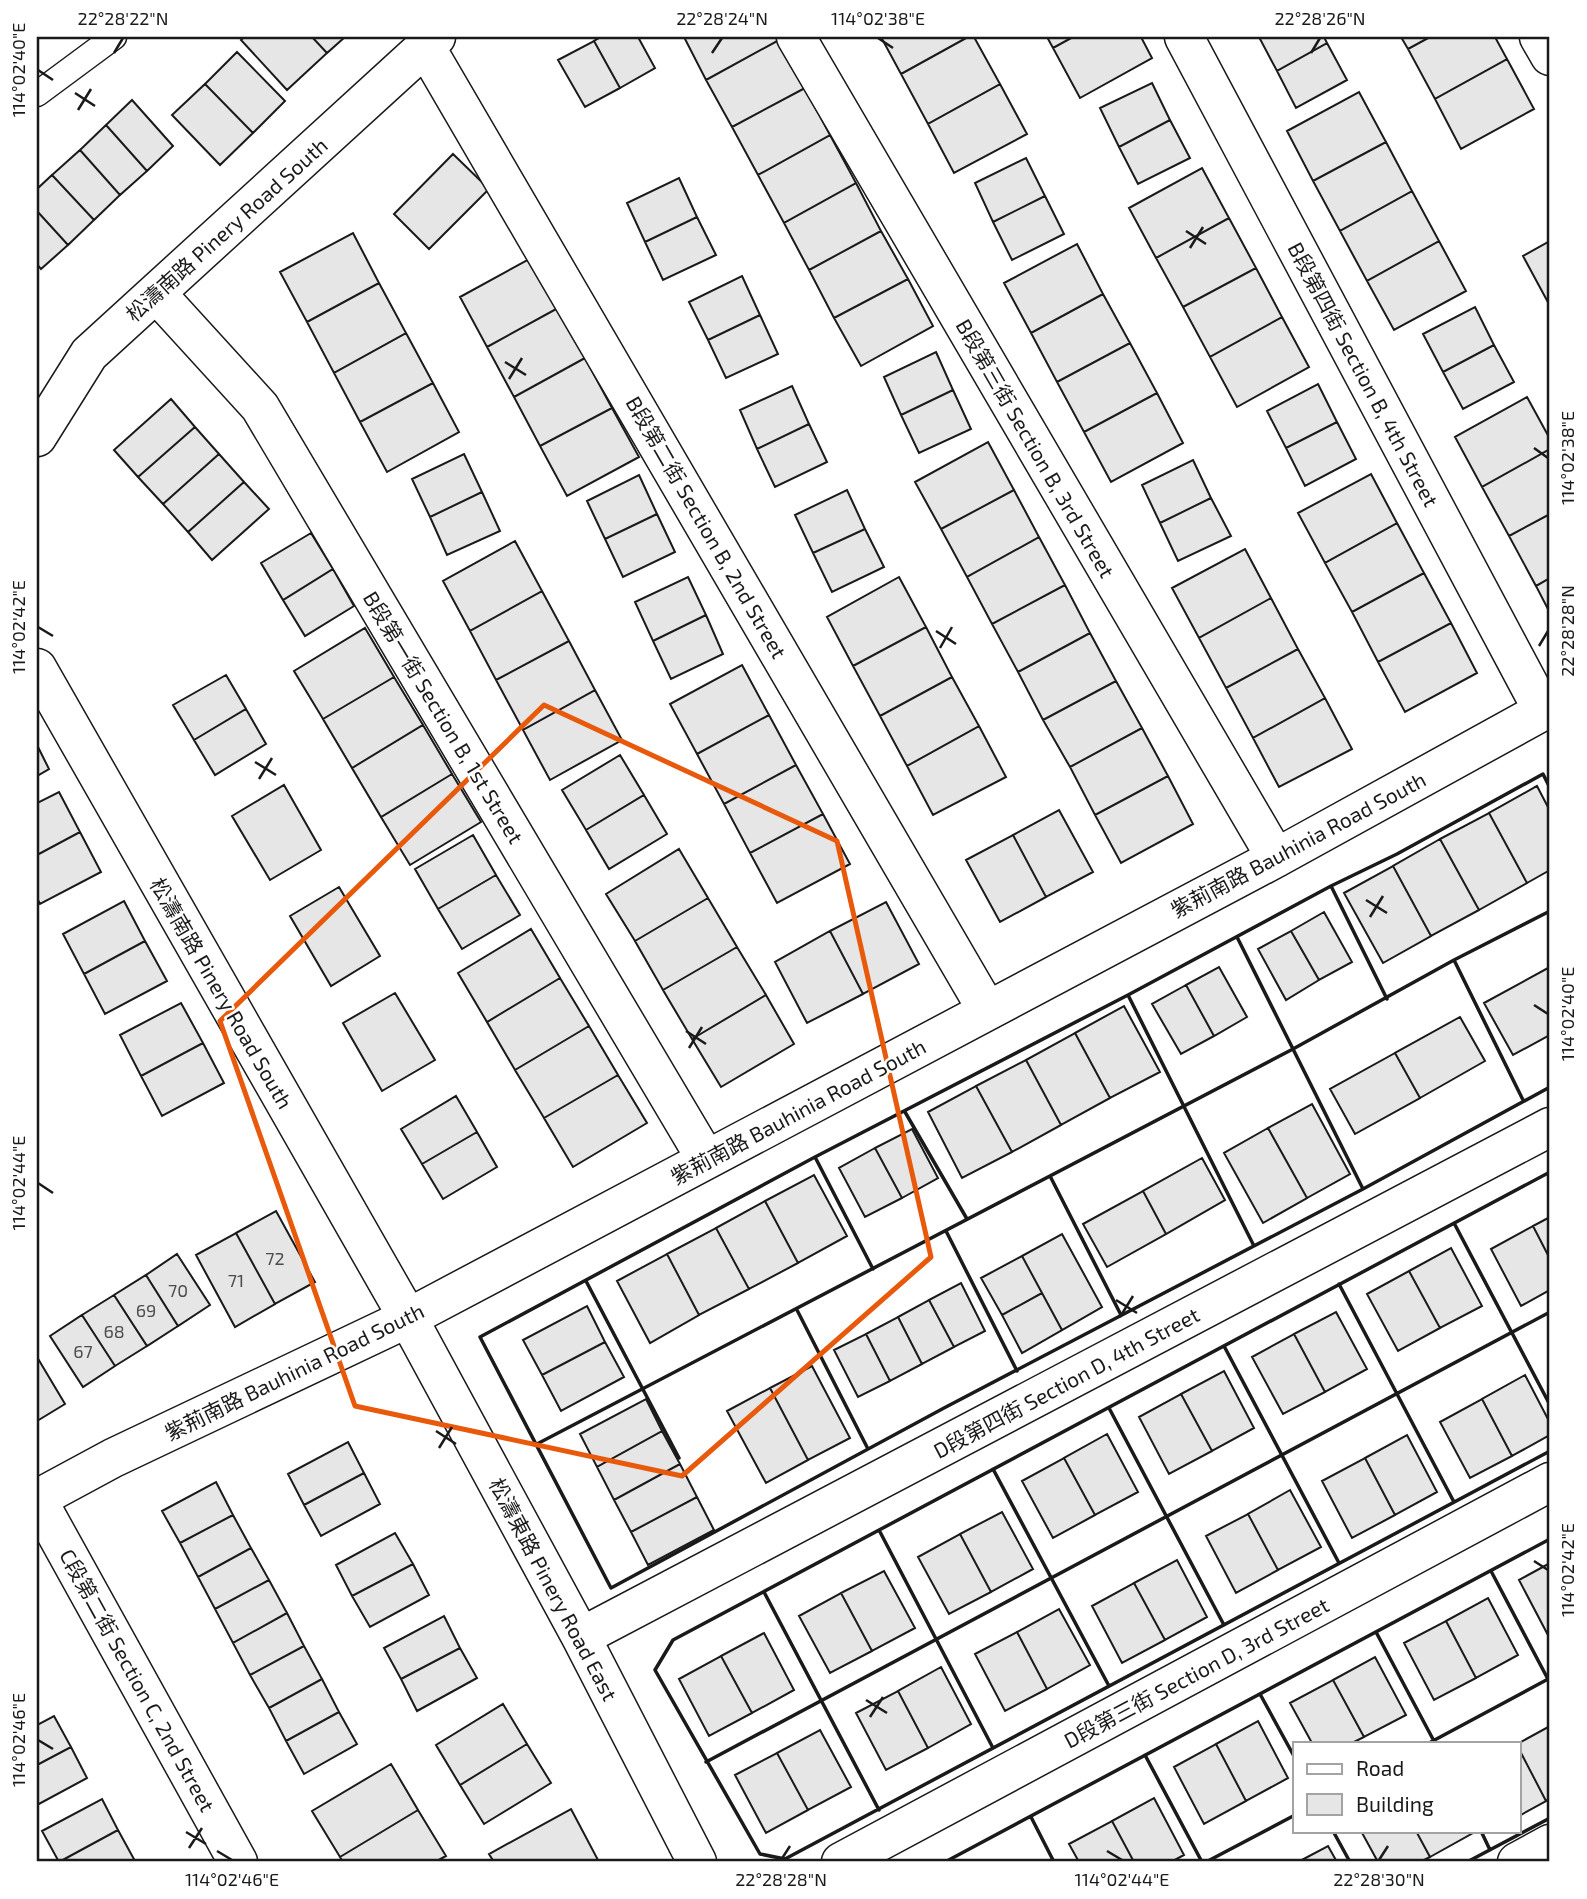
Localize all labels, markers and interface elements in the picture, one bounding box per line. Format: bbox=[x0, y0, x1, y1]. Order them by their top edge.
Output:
text: 22°28'22"N bbox=[78, 7, 168, 29]
text: 22°28'24"N bbox=[676, 7, 768, 29]
text: 114°02'38"E bbox=[831, 7, 925, 29]
text: 22°28'26"N bbox=[1274, 7, 1366, 29]
text: 114°02'40"E bbox=[7, 23, 29, 117]
street label: 松濤南路 Pinery Road South bbox=[120, 132, 332, 326]
street label: B段第四街 Section B, 4th Street bbox=[1284, 238, 1444, 510]
street label: B段第三街 Section B, 3rd Street bbox=[952, 314, 1120, 582]
street label: B段第二街 Section B, 2nd Street bbox=[622, 391, 792, 663]
text: 114°02'38"E bbox=[1556, 411, 1578, 505]
text: 114°02'42"E bbox=[7, 580, 29, 674]
text: 22°28'28"N bbox=[1556, 585, 1578, 677]
street label: B段第一街 Section B, 1st Street bbox=[359, 586, 529, 848]
street label: 紫荊南路 Bauhinia Road South bbox=[1166, 766, 1430, 922]
street label: 松濤南路 Pinery Road South bbox=[146, 873, 298, 1113]
text: 114°02'40"E bbox=[1556, 967, 1578, 1061]
street label: 紫荊南路 Bauhinia Road South bbox=[666, 1033, 930, 1189]
text: 114°02'44"E bbox=[7, 1136, 29, 1230]
house number: 72 bbox=[265, 1247, 285, 1269]
house number: 71 bbox=[228, 1269, 244, 1291]
house number: 70 bbox=[168, 1279, 188, 1301]
street label: 紫荊南路 Bauhinia Road South bbox=[160, 1297, 428, 1445]
house number: 69 bbox=[136, 1299, 156, 1321]
street label: D段第四街 Section D, 4th Street bbox=[929, 1301, 1203, 1463]
house number: 68 bbox=[103, 1320, 125, 1342]
house number: 67 bbox=[73, 1340, 93, 1362]
street label: 松濤東路 Pinery Road East bbox=[485, 1473, 623, 1705]
text: 114°02'42"E bbox=[1556, 1523, 1578, 1617]
street label: C段第二街 Section C, 2nd Street bbox=[55, 1544, 221, 1816]
street label: D段第三街 Section D, 3rd Street bbox=[1059, 1591, 1333, 1753]
text: 114°02'46"E bbox=[7, 1693, 29, 1787]
legend bbox=[1293, 1742, 1520, 1832]
text: Road bbox=[1356, 1755, 1404, 1780]
text: Building bbox=[1356, 1791, 1434, 1816]
text: 114°02'46"E bbox=[185, 1868, 279, 1890]
text: 22°28'28"N bbox=[735, 1868, 827, 1890]
text: 114°02'44"E bbox=[1075, 1868, 1169, 1890]
text: 22°28'30"N bbox=[1333, 1868, 1425, 1890]

